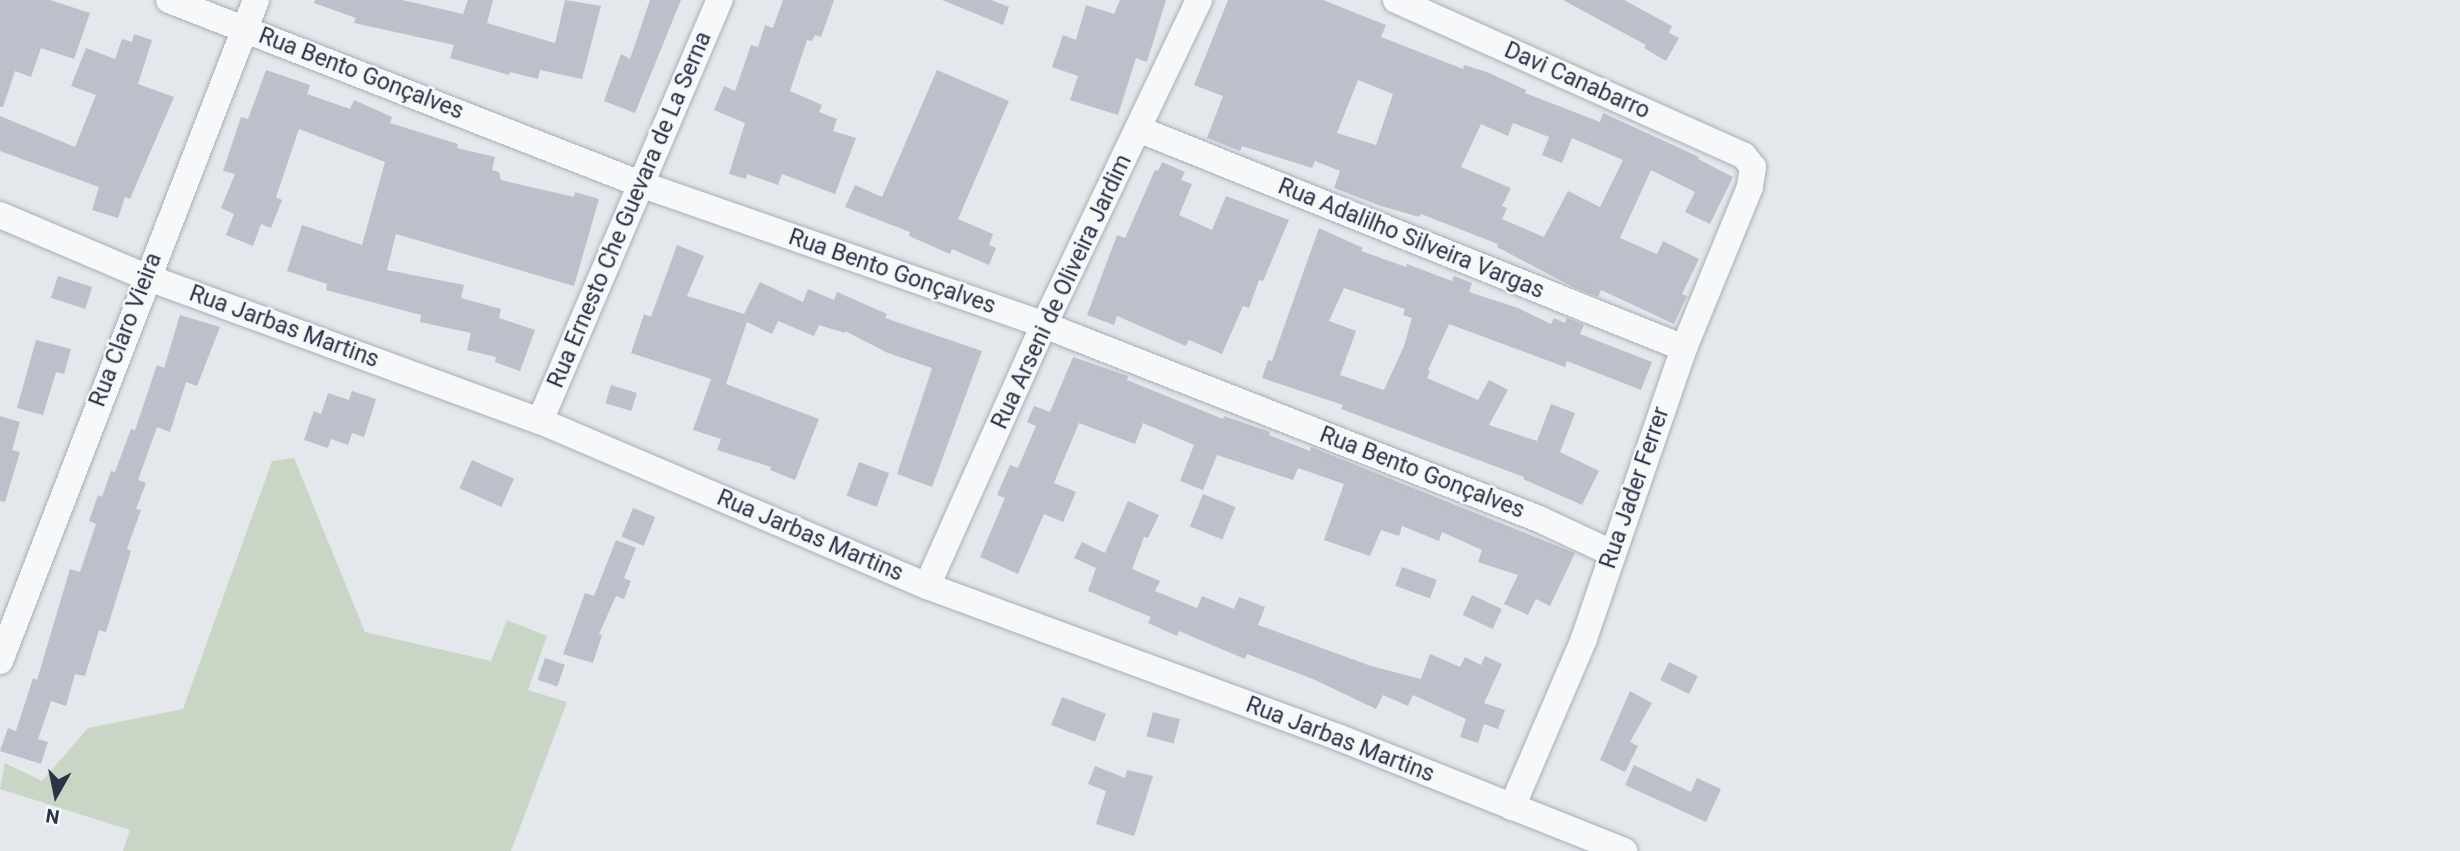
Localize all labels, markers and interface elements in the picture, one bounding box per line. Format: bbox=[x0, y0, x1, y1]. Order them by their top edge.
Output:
street label: Rua Bento Gonçalves bbox=[255, 22, 467, 126]
street label: Rua Ernesto Che Guevara de La Serna bbox=[542, 28, 718, 392]
street label: Davi Canabarro bbox=[1500, 37, 1654, 125]
street label: Rua Arseni de Oliveira Jardim bbox=[986, 150, 1138, 434]
street label: Rua Adalilho Silveira Vargas bbox=[1274, 173, 1548, 305]
street label: Rua Bento Gonçalves bbox=[785, 224, 999, 320]
street label: Rua Claro Vieira bbox=[84, 249, 168, 411]
street label: Rua Jarbas Martins bbox=[185, 280, 383, 374]
street label: Rua Jader Ferrer bbox=[1594, 404, 1676, 572]
street label: Rua Bento Gonçalves bbox=[1316, 421, 1528, 525]
street label: Rua Jarbas Martins bbox=[713, 484, 907, 588]
street label: Rua Jarbas Martins bbox=[1242, 691, 1438, 789]
north arrow bbox=[21, 760, 91, 830]
text: N bbox=[44, 804, 61, 829]

